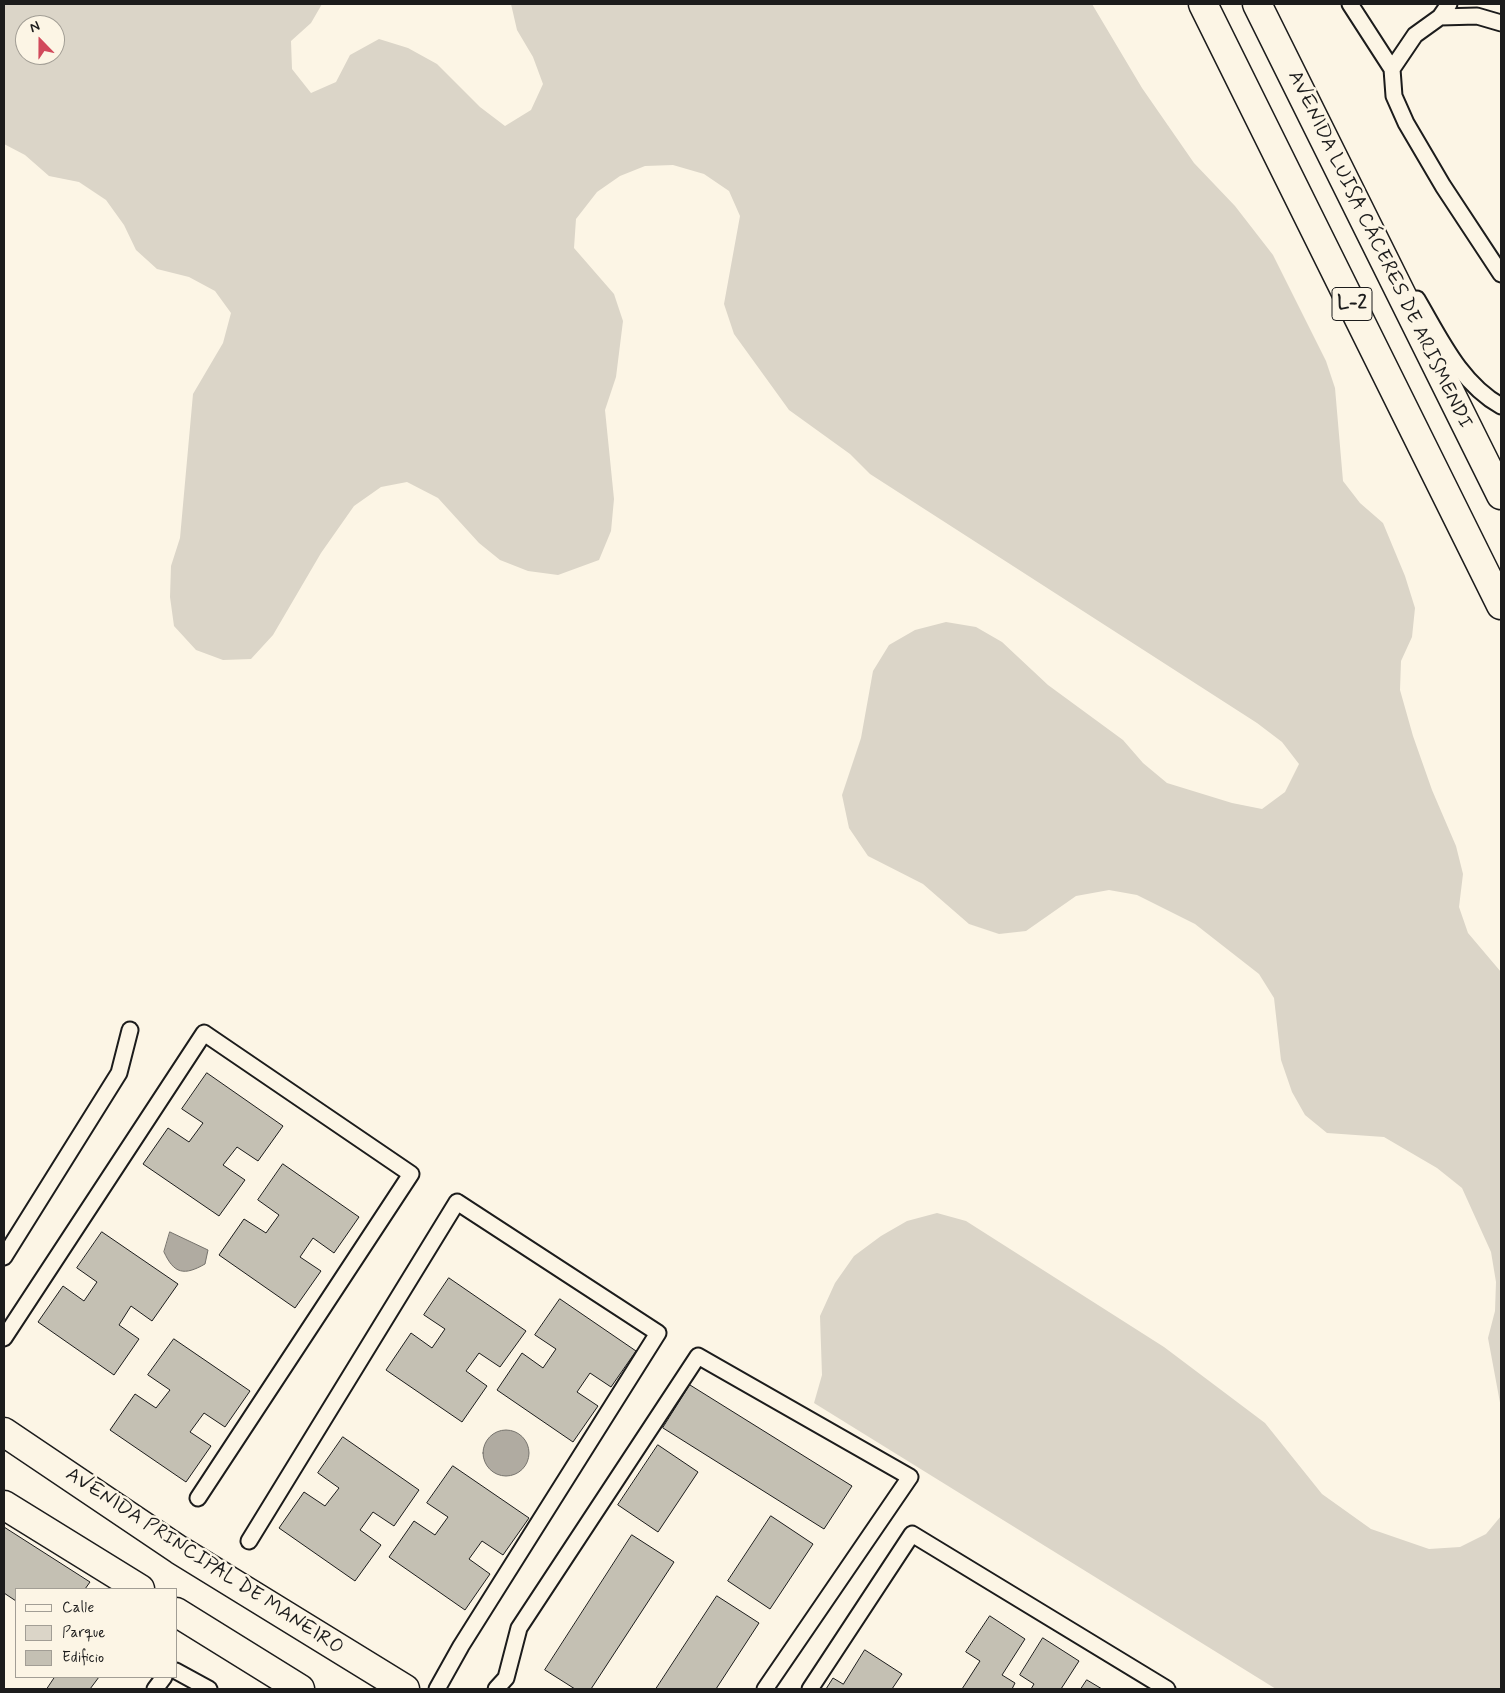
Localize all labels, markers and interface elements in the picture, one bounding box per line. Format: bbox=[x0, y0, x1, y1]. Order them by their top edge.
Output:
north arrow bbox=[15, 15, 65, 65]
text: N bbox=[27, 17, 42, 37]
street label: AVENIDA LUISA CÁCERES DE ARISMENDI bbox=[1282, 67, 1476, 433]
road number: L-2 bbox=[1332, 288, 1372, 320]
street label: AVENIDA PRINCIPAL DE MANEIRO bbox=[61, 1463, 347, 1661]
legend bbox=[15, 1588, 178, 1678]
text: Calle bbox=[62, 1598, 94, 1618]
text: Parque bbox=[62, 1623, 105, 1643]
text: Edificio bbox=[62, 1648, 104, 1668]

